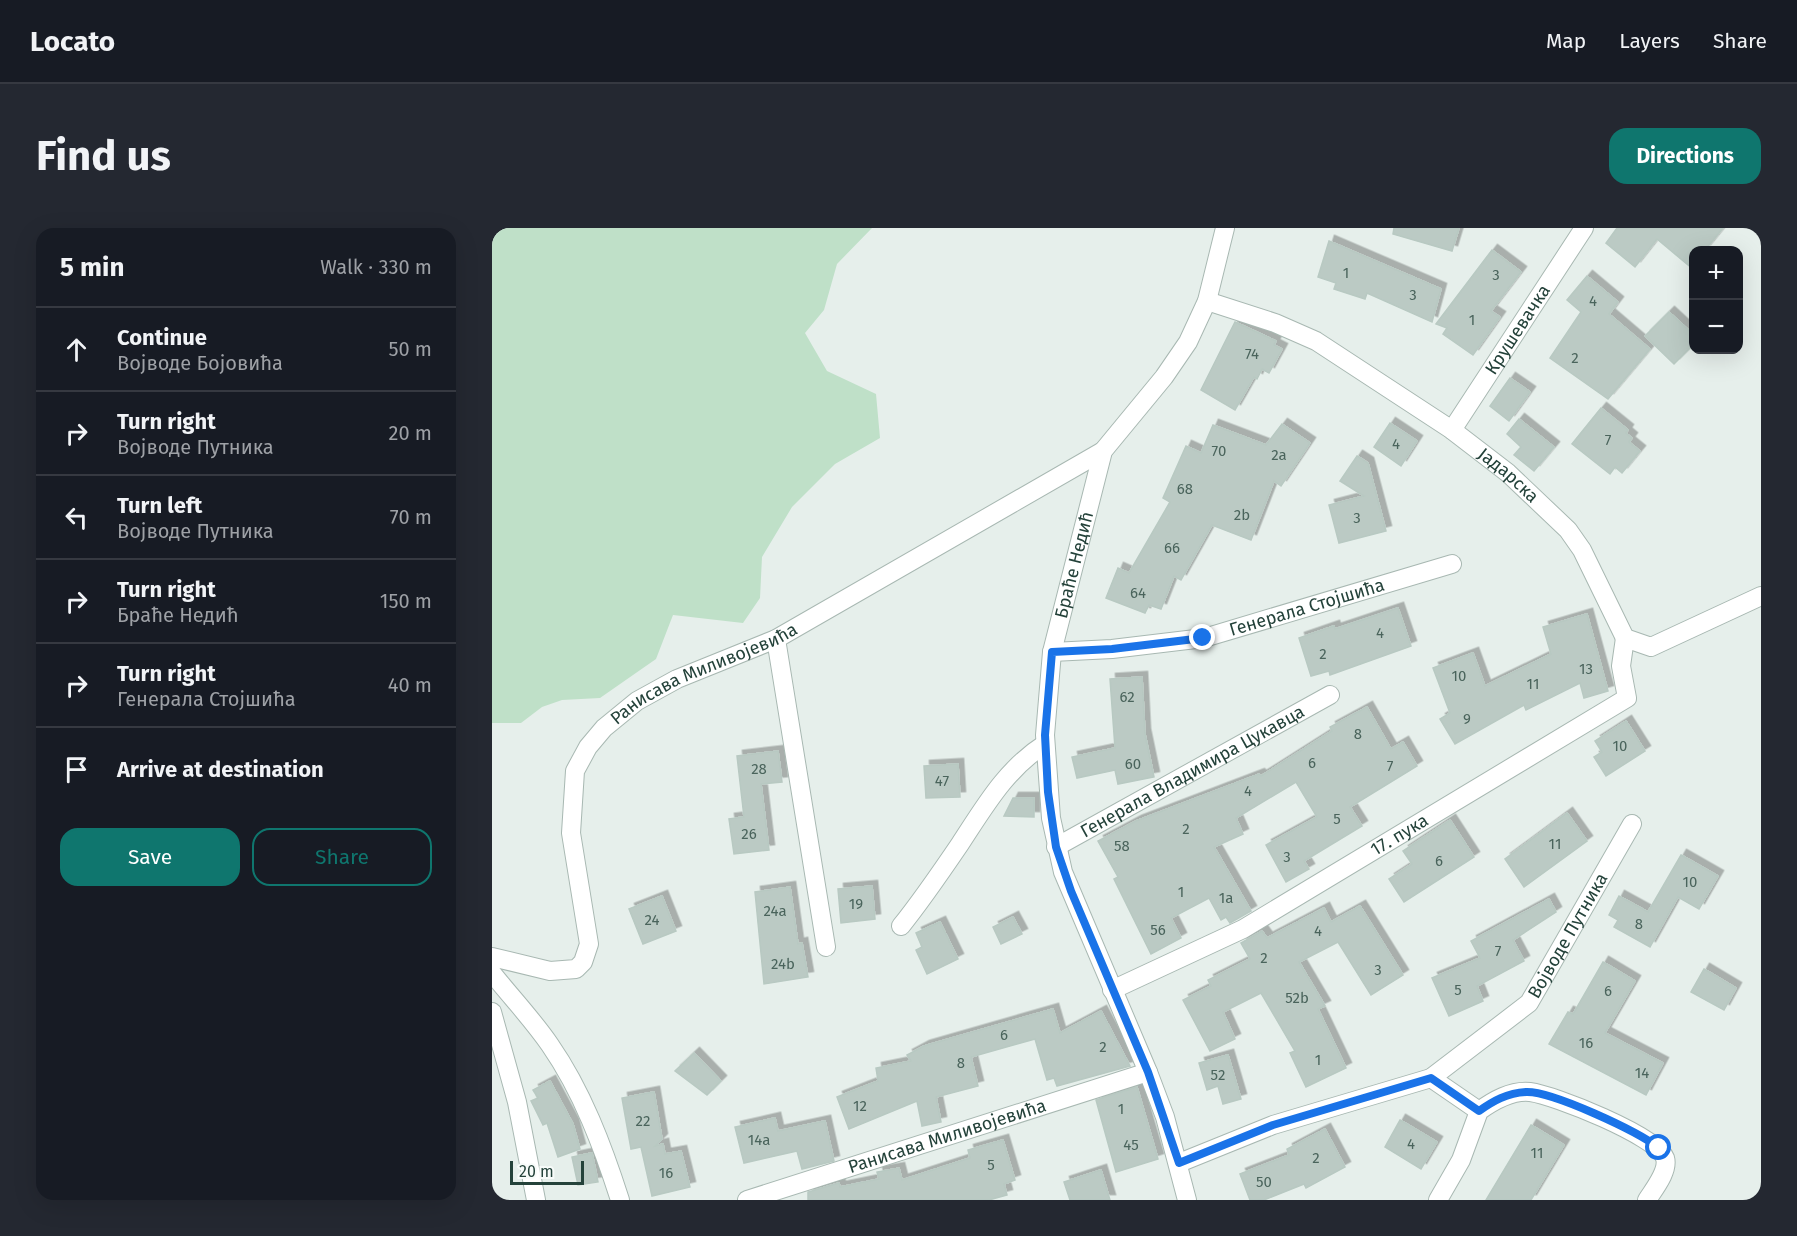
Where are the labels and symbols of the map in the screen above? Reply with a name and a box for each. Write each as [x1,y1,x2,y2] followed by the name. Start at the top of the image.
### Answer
[1343,264,1349,282] house number: 1
[1492,266,1500,284] house number: 3
[1480,280,1555,379] street label: Крушевачка
[1409,286,1417,304] house number: 3
[1589,292,1597,310] house number: 4
[1469,311,1475,329] house number: 1
[1245,345,1259,363] house number: 74
[1571,349,1579,367] house number: 2
[1605,431,1612,449] house number: 7
[1392,435,1400,453] house number: 4
[1212,442,1226,460] house number: 70
[1474,443,1543,507] street label: Јадарска
[1271,446,1287,464] house number: 2a
[1177,480,1193,498] house number: 68
[1234,506,1250,524] house number: 2b
[1050,509,1098,621] street label: Браће Недић
[1353,509,1361,527] house number: 3
[1164,539,1180,557] house number: 66
[1227,574,1387,641] street label: Генерала Стојшића
[1130,584,1146,602] house number: 64
[606,618,801,729] street label: Ранисава Миливојевића
[1189,624,1215,650] route end
[1376,624,1384,642] house number: 4
[1319,645,1327,663] house number: 2
[1579,660,1593,678] house number: 13
[1452,667,1466,685] house number: 10
[1527,675,1539,693] house number: 11
[1119,688,1135,706] house number: 62
[1076,700,1308,842] street label: Генерала Владимира Цукавца
[1463,710,1471,728] house number: 9
[1354,725,1362,743] house number: 8
[1613,737,1627,755] house number: 10
[1308,754,1316,772] house number: 6
[1125,755,1141,773] house number: 60
[1387,757,1394,775] house number: 7
[751,760,767,778] house number: 28
[935,772,949,790] house number: 47
[1244,782,1252,800] house number: 4
[1367,809,1432,861] street label: 17. пука
[1333,810,1341,828] house number: 5
[1182,820,1190,838] house number: 2
[741,825,757,843] house number: 26
[1549,835,1561,853] house number: 11
[1114,837,1130,855] house number: 58
[1283,848,1291,866] house number: 3
[1435,852,1443,870] house number: 6
[1523,869,1612,1002] street label: Војводе Путника
[1683,873,1697,891] house number: 10
[1178,883,1184,901] house number: 1
[1219,889,1233,907] house number: 1a
[849,895,863,913] house number: 19
[763,902,787,920] house number: 24a
[644,911,660,929] house number: 24
[1635,915,1643,933] house number: 8
[1150,921,1166,939] house number: 56
[1314,922,1322,940] house number: 4
[1495,942,1502,960] house number: 7
[1260,949,1268,967] house number: 2
[771,955,795,973] house number: 24b
[1374,961,1382,979] house number: 3
[1454,981,1462,999] house number: 5
[1604,982,1612,1000] house number: 6
[1285,989,1309,1007] house number: 52b
[1000,1026,1008,1044] house number: 6
[1579,1034,1593,1052] house number: 16
[1099,1038,1107,1056] house number: 2
[1315,1051,1321,1069] house number: 1
[957,1054,965,1072] house number: 8
[1635,1064,1649,1082] house number: 14
[1211,1066,1225,1084] house number: 52
[845,1094,1049,1178] street label: Ранисава Миливојевића
[853,1097,867,1115] house number: 12
[1118,1100,1124,1118] house number: 1
[636,1112,650,1130] house number: 22
[748,1131,770,1149] house number: 14a
[1645,1134,1671,1160] route start
[1407,1135,1415,1153] house number: 4
[1123,1136,1139,1154] house number: 45
[1531,1144,1543,1162] house number: 11
[1312,1149,1320,1167] house number: 2
[987,1156,995,1174] house number: 5
[510,1158,584,1186] scale bar
[659,1164,673,1182] house number: 16
[1256,1173,1272,1191] house number: 50

